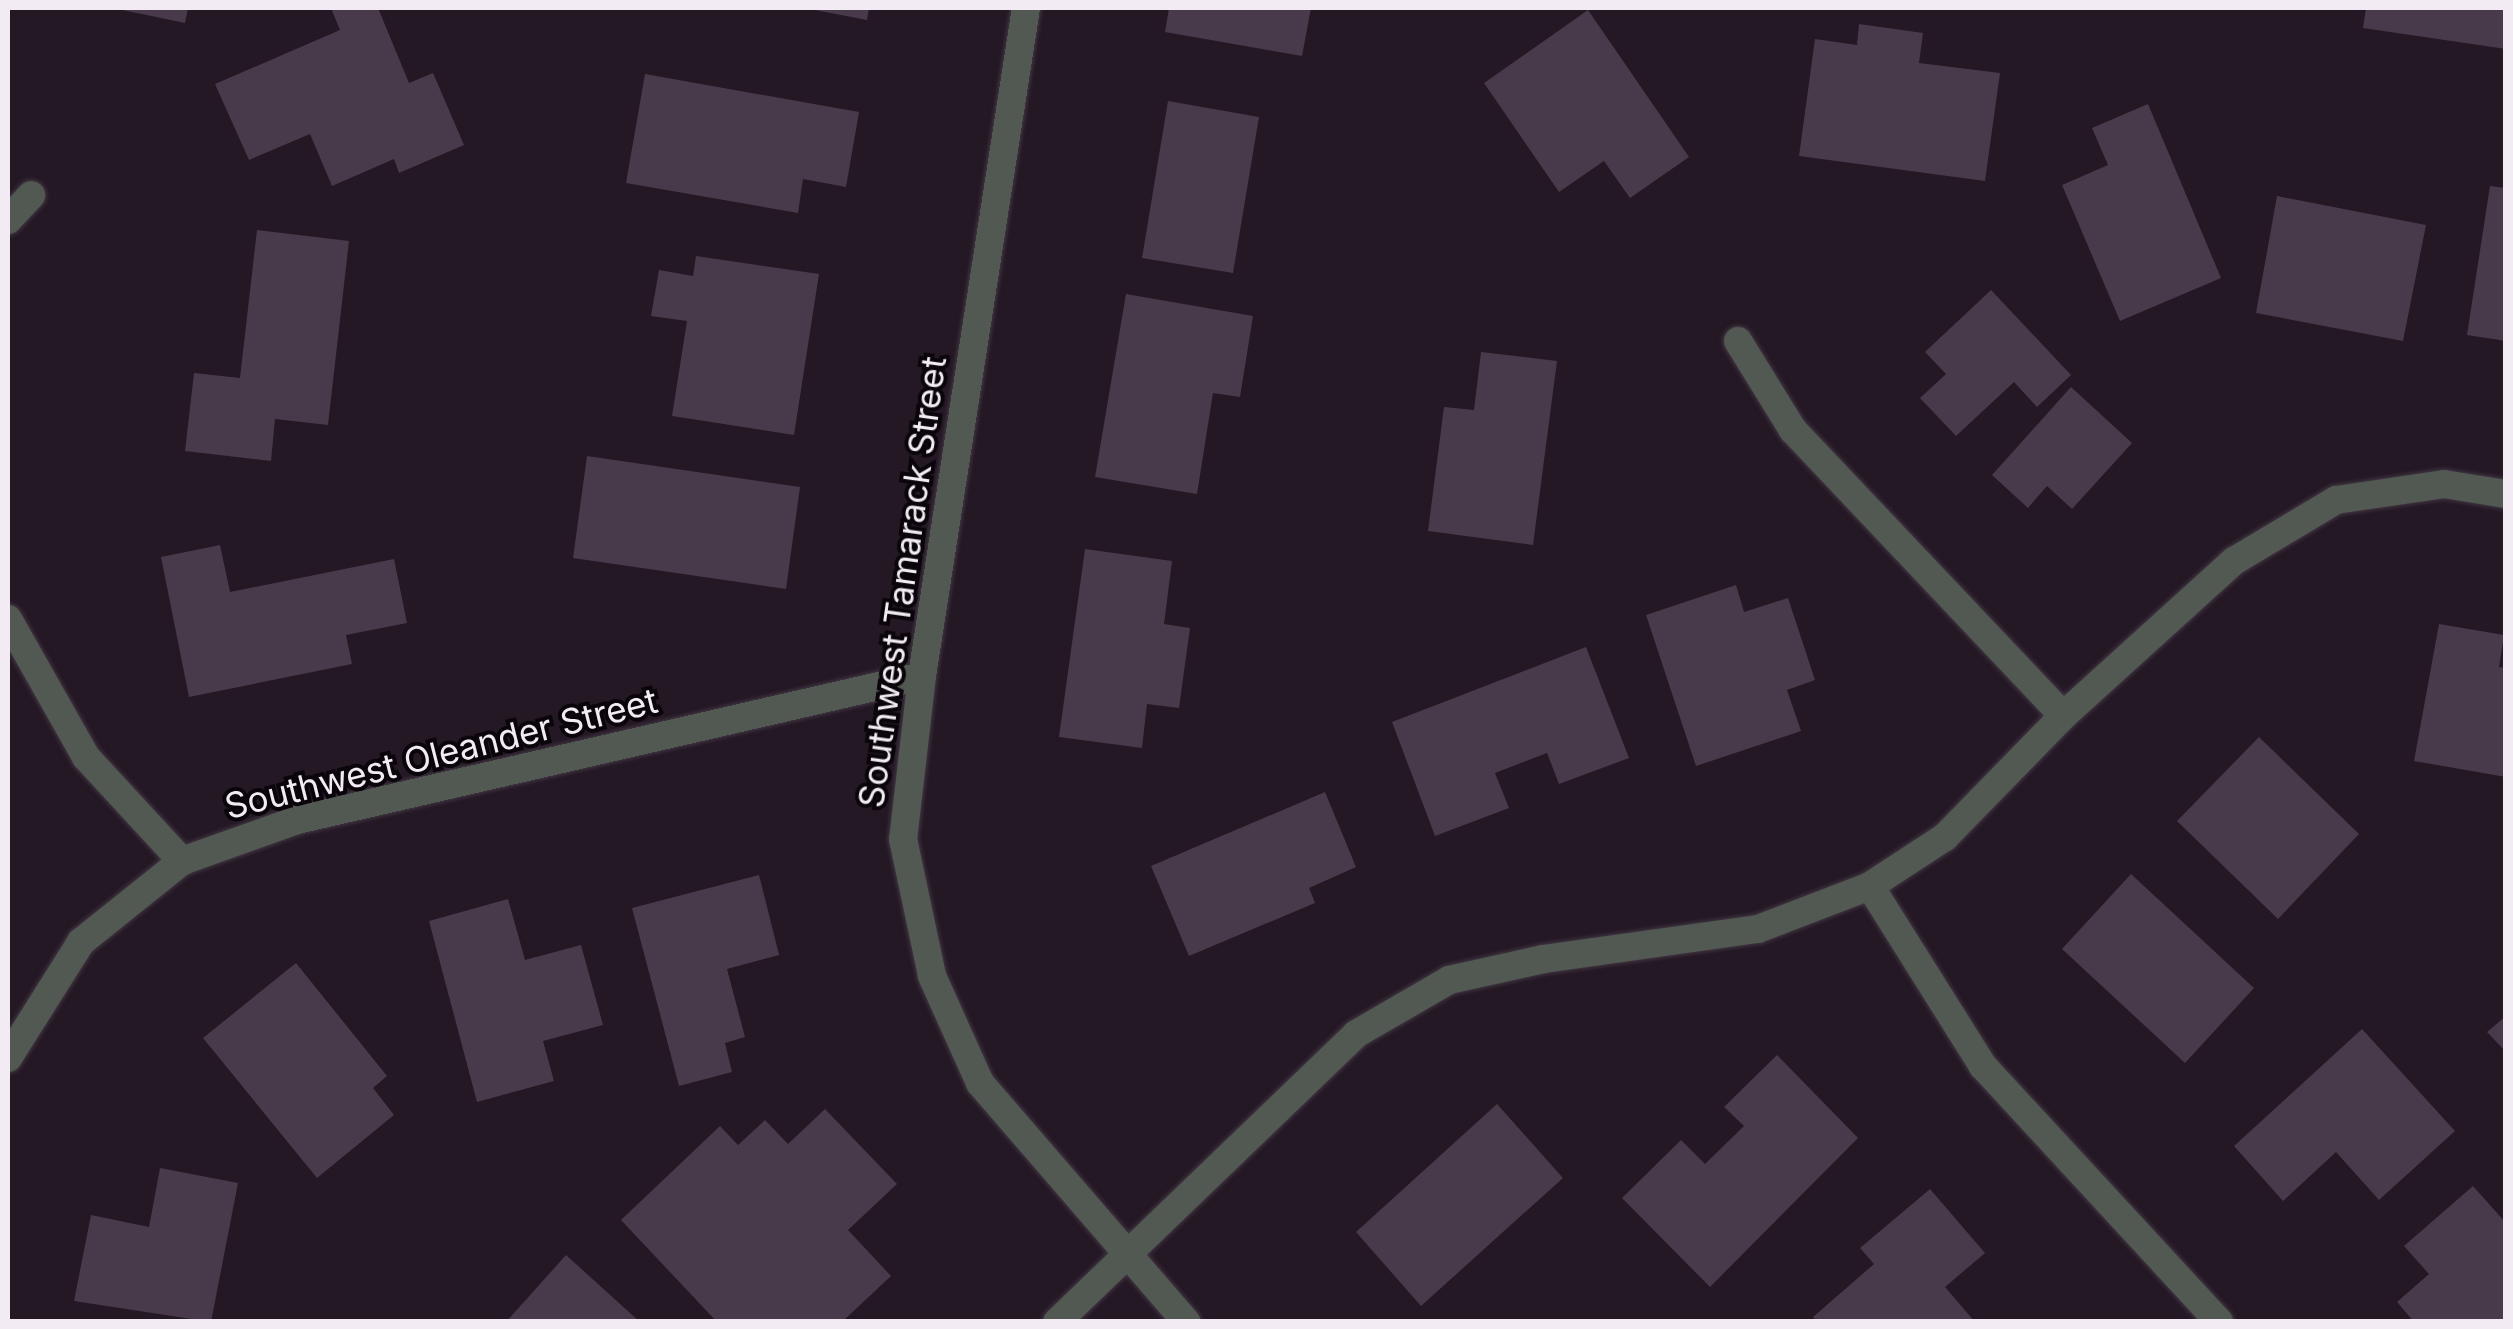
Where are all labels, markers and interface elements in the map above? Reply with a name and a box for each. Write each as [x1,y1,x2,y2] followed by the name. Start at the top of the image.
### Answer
[850,354,954,810] street label: Southwest Tamarack Street
[220,679,662,827] street label: Southwest Oleander Street

